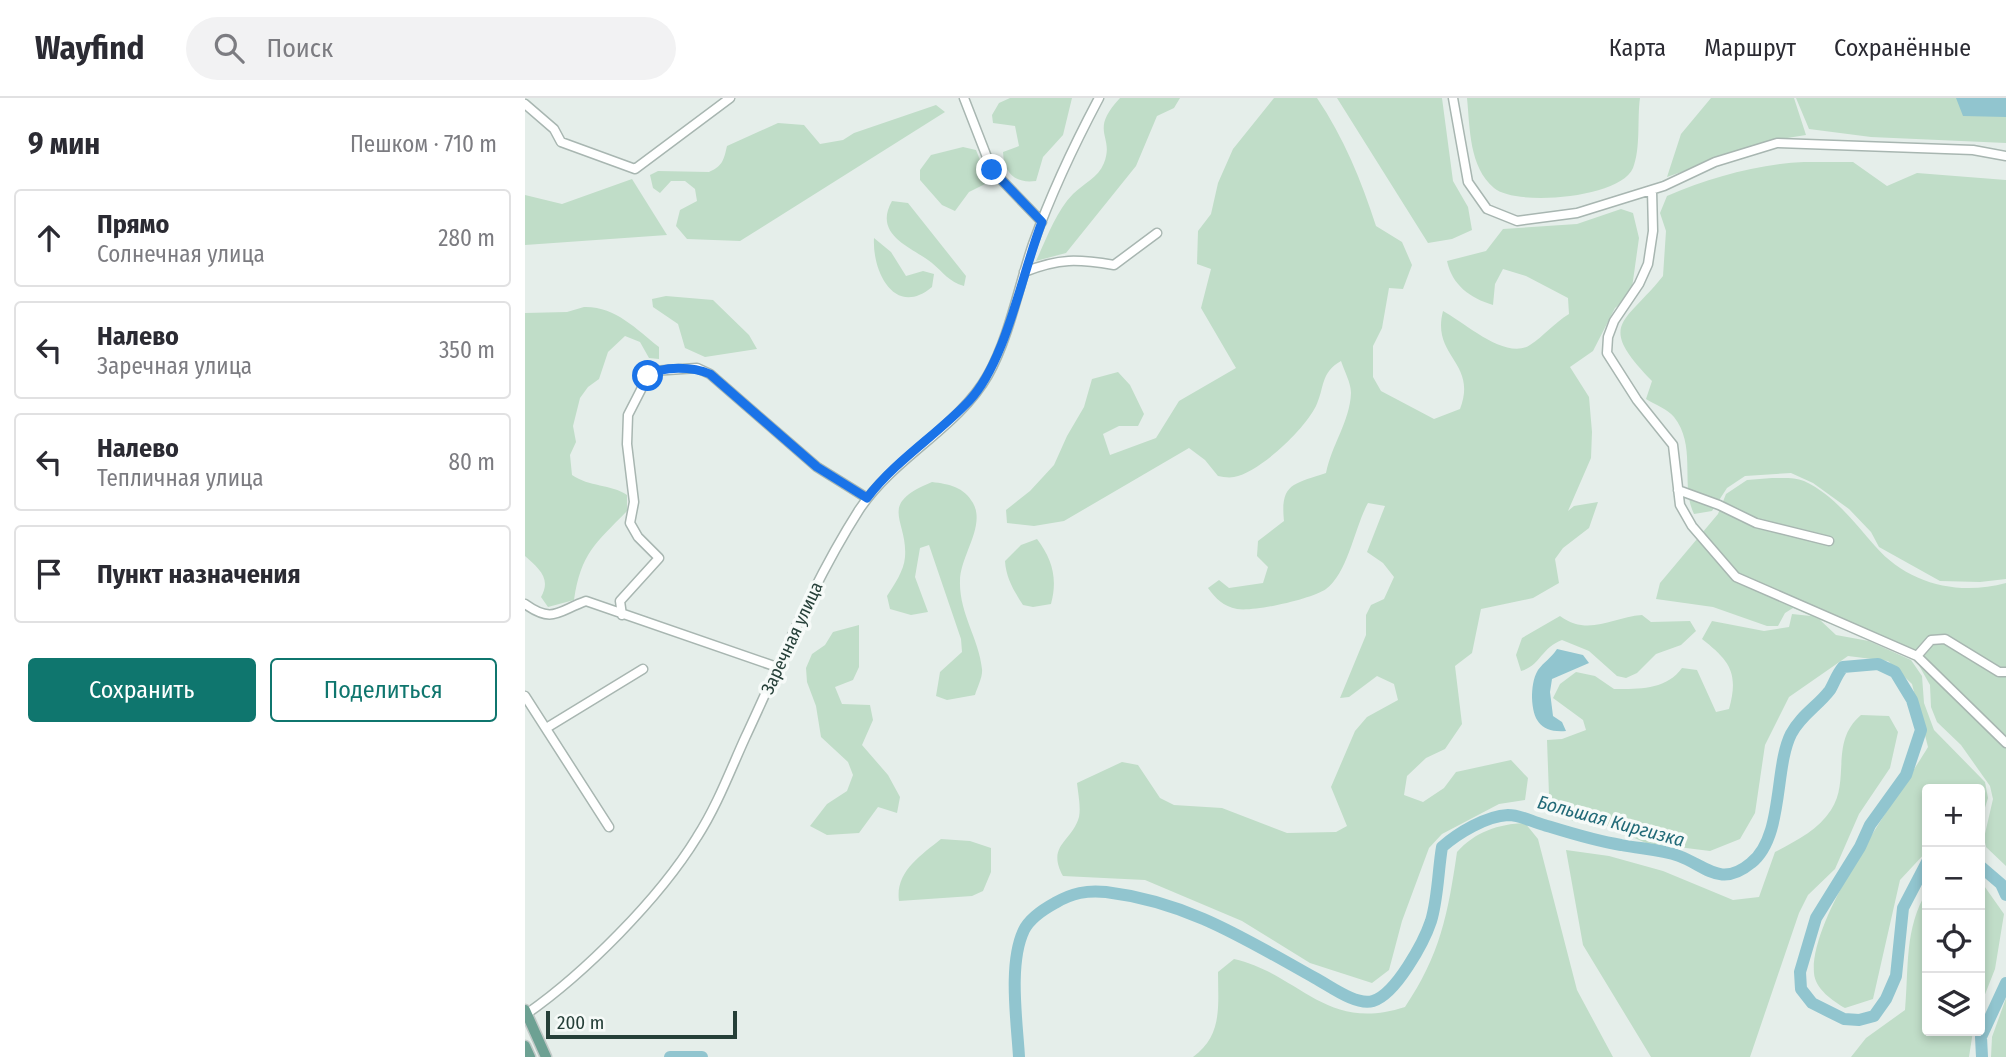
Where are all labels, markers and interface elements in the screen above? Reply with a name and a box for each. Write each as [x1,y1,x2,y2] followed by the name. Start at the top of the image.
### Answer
[186,17,676,80] search box
[35,28,144,68] text: Wayfind
[210,29,248,67] icon: search
[266,33,333,64] text: Поиск
[1609,34,1666,62] text: Карта
[1704,34,1796,62] text: Маршрут
[1834,34,1971,62] text: Сохранённые
[28,126,100,162] text: 9 мин
[350,130,497,158] text: Пешком · 710 m
[976,154,1007,185] route end
[97,209,169,240] text: Прямо
[30,219,68,257] icon: ahead
[438,224,495,252] text: 280 m
[97,240,265,268] text: Солнечная улица
[97,321,179,352] text: Налево
[30,331,68,369] icon: left
[439,336,495,364] text: 350 m
[97,352,252,380] text: Заречная улица
[632,360,663,391] route start
[97,433,179,464] text: Налево
[30,443,68,481] icon: left
[448,448,495,476] text: 80 m
[97,464,263,492] text: Тепличная улица
[30,555,68,593] icon: arrive
[97,559,301,590] text: Пункт назначения
[756,578,828,698] street label: Заречная улица
[28,658,256,722] button: Сохранить
[270,658,497,722] button: Поделиться
[1922,784,1985,1036] map controls
[1922,784,1985,847] button: +
[1535,790,1687,852] water label: Большая Киргизка
[1922,847,1985,910] button: −
[1922,910,1985,973] button: locate
[1922,973,1985,1036] button: layers
[546,1008,737,1040] scale bar
[557,1011,604,1034] text: 200 m

